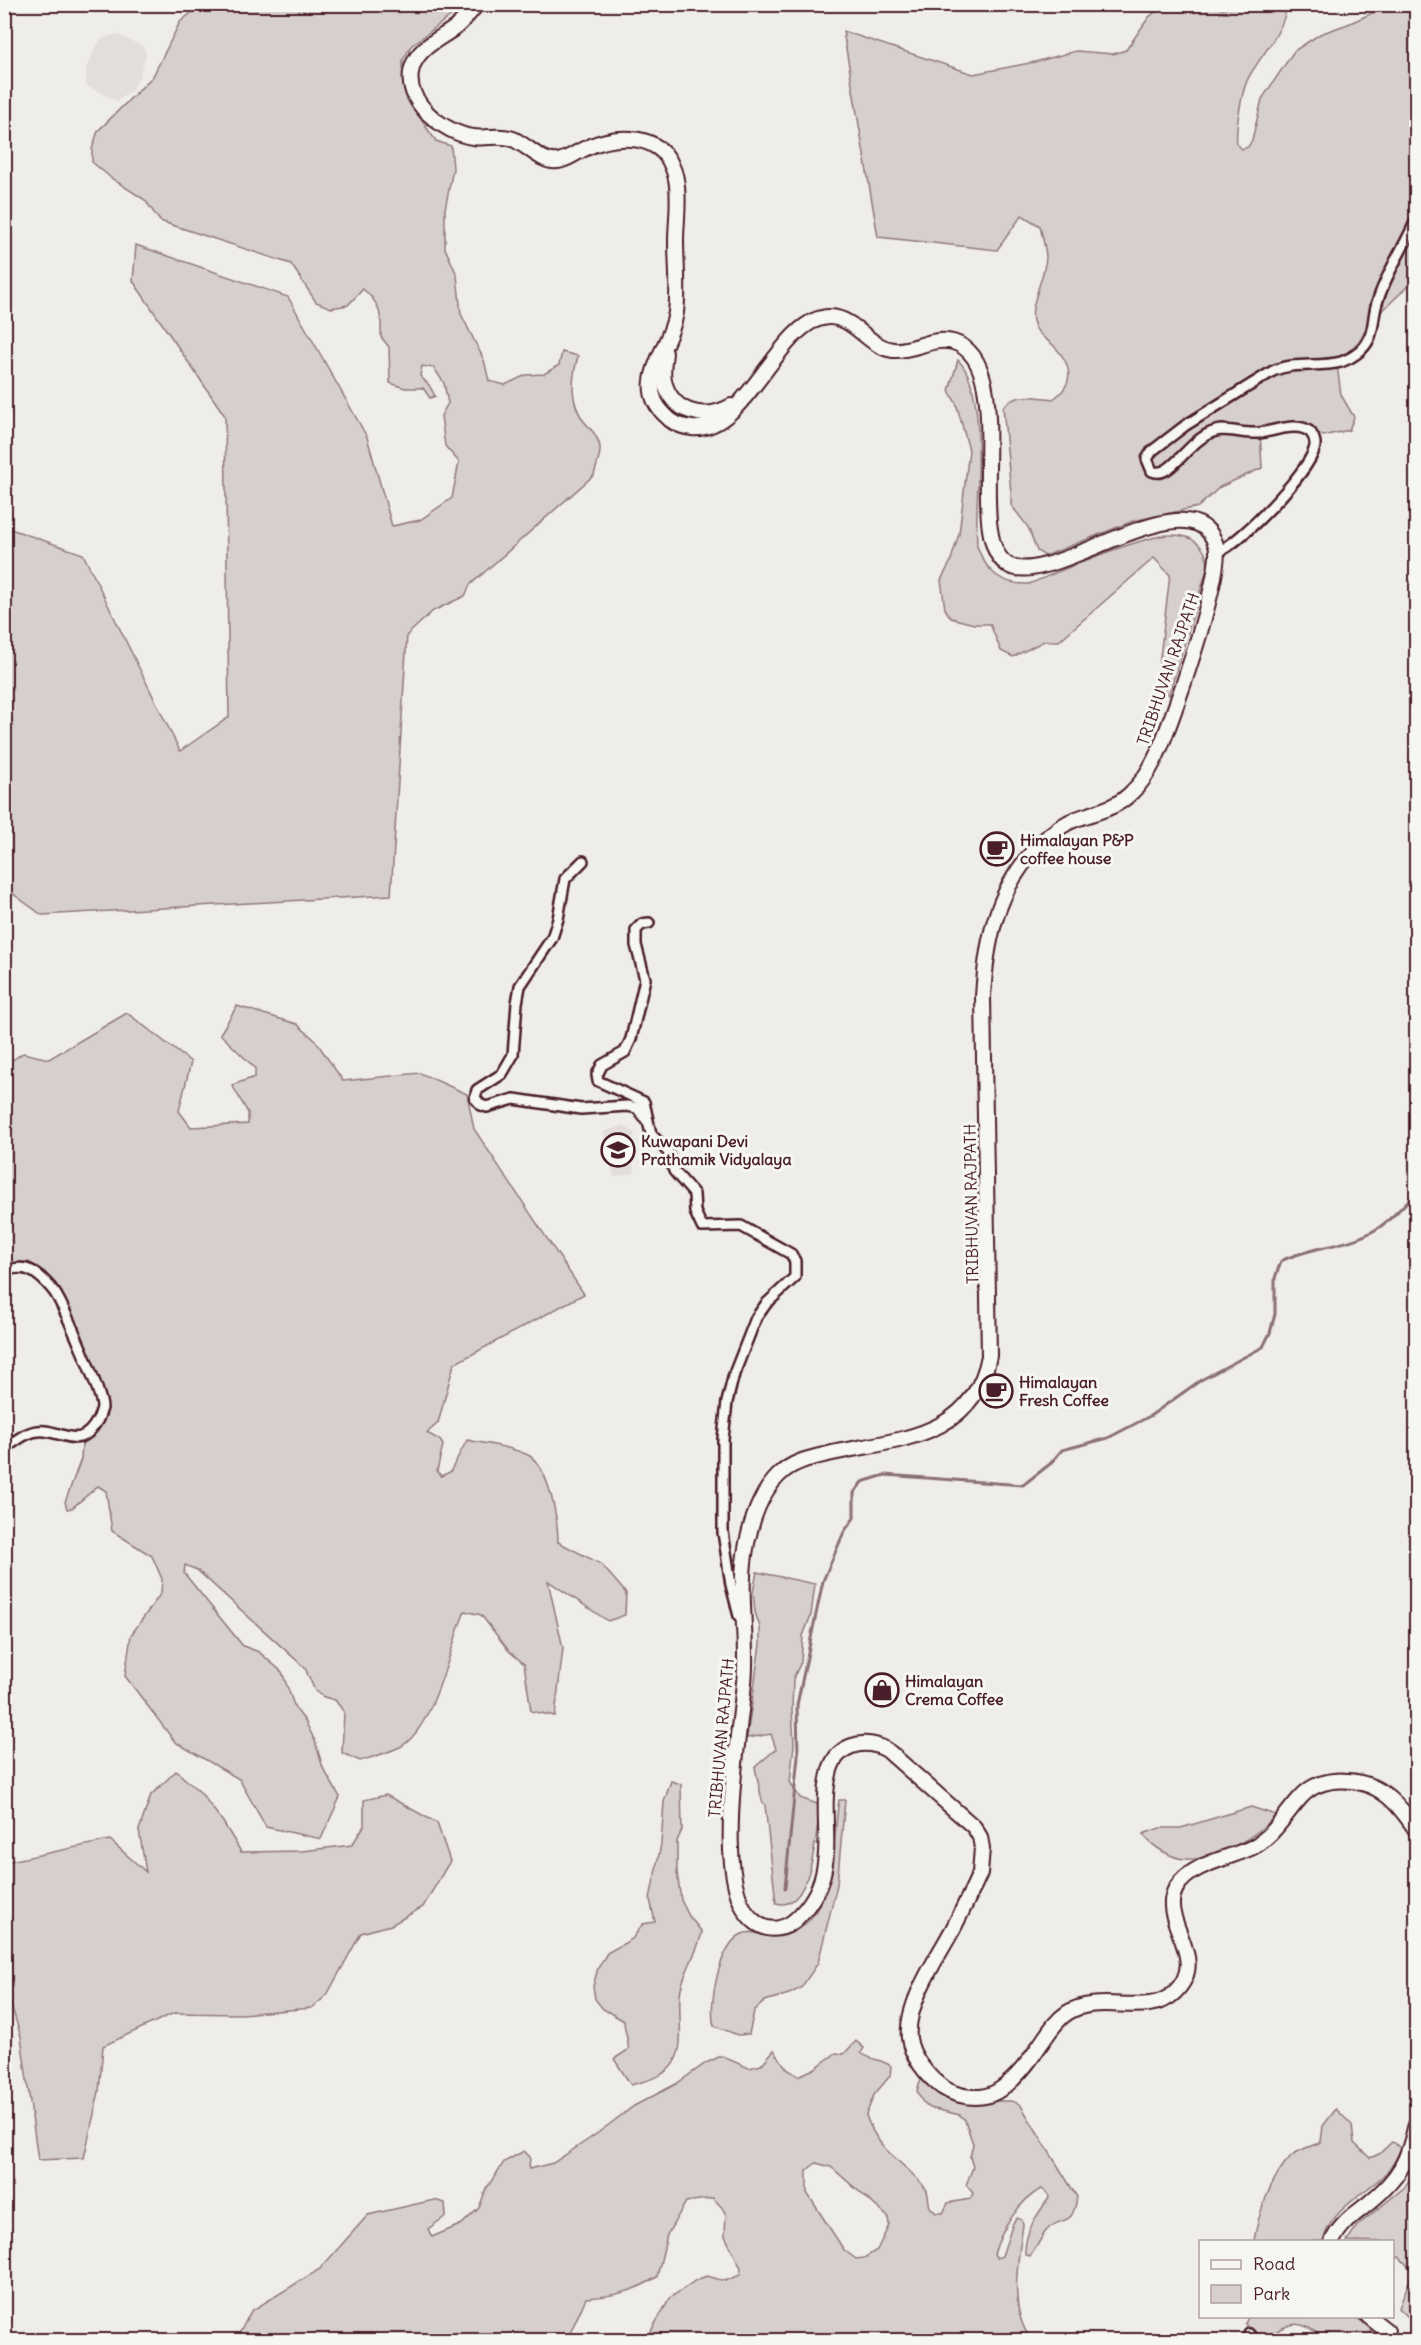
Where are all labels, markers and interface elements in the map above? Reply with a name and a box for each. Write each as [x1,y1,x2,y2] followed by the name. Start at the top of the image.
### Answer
[1132,590,1204,748] street label: TRIBHUVAN RAJPATH
[1020,830,1134,868] place label: Himalayan P&P coffee house
[979,831,1015,867] cafe icon: Himalayan P&P coffee house
[960,1124,982,1284] street label: TRIBHUVAN RAJPATH
[641,1131,792,1170] place label: Kuwapani Devi Prathamik Vidyalaya
[600,1132,636,1168] school or university icon: Kuwapani Devi Prathamik Vidyalaya
[1019,1372,1109,1410] place label: Himalayan Fresh Coffee
[978,1373,1014,1409] cafe icon: Himalayan Fresh Coffee
[704,1657,738,1819] street label: TRIBHUVAN RAJPATH
[905,1671,1004,1709] place label: Himalayan Crema Coffee
[864,1672,900,1708] shop icon: Himalayan Crema Coffee
[1199,2240,1394,2318] legend
[1253,2252,1296,2275] text: Road
[1253,2282,1290,2305] text: Park

